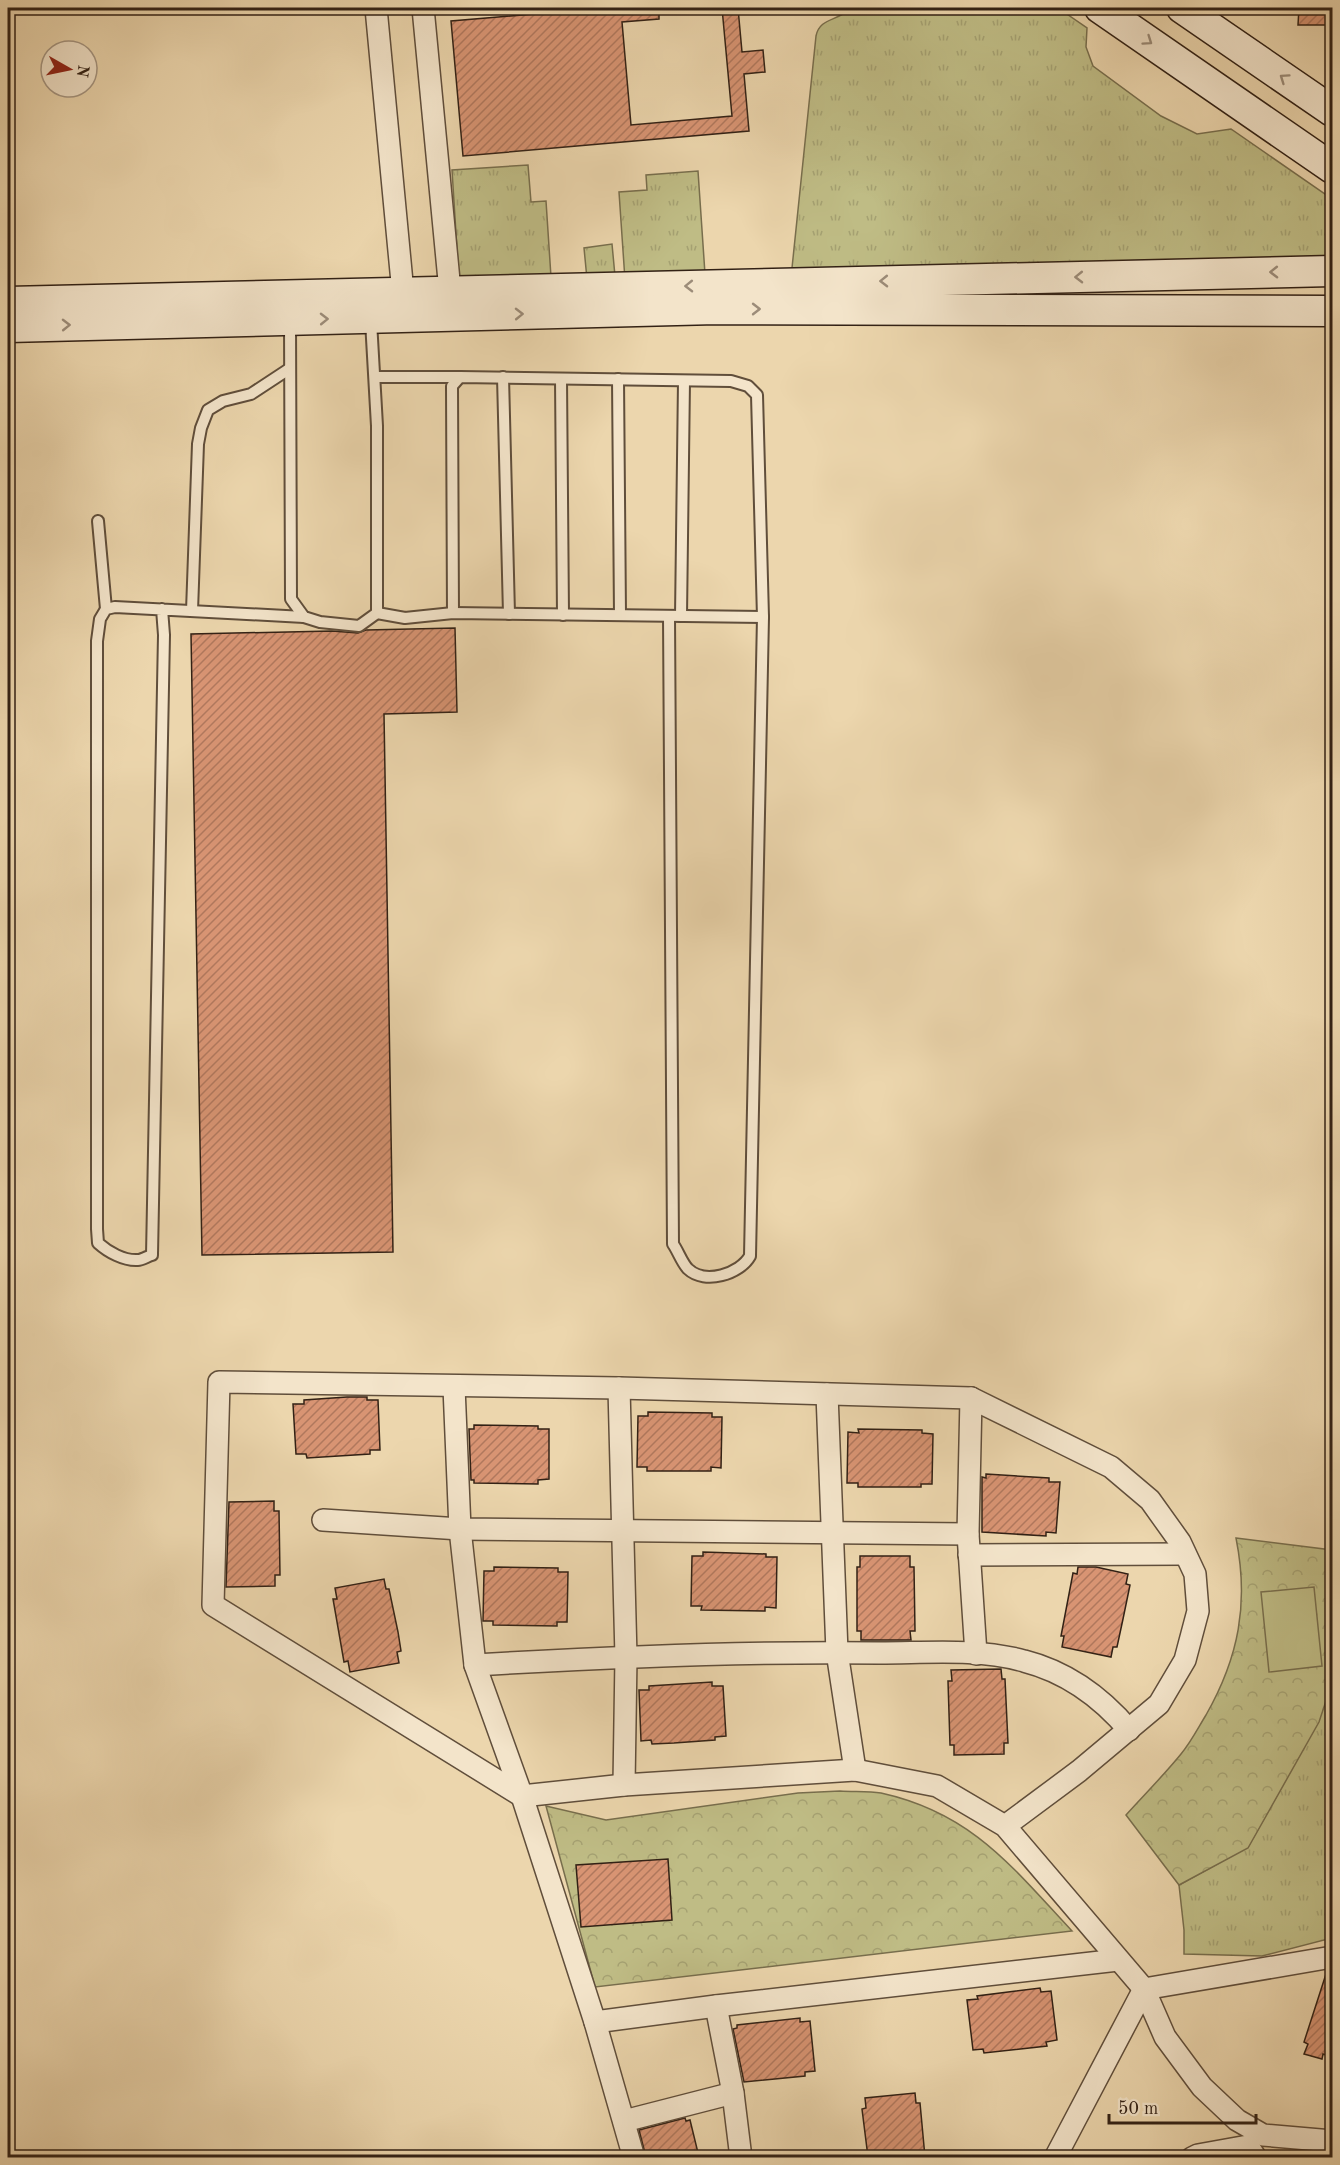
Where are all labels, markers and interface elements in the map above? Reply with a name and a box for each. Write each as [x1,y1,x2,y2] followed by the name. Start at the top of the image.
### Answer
[1142,34,1153,45] one-way arrow
[39,39,99,99] north arrow
[73,64,91,79] text: N
[1280,74,1291,85] one-way arrow
[1270,266,1279,279] one-way arrow
[1075,271,1084,283] one-way arrow
[880,275,889,287] one-way arrow
[685,279,694,292] one-way arrow
[751,303,760,315] one-way arrow
[514,308,523,320] one-way arrow
[319,313,328,325] one-way arrow
[61,319,70,332] one-way arrow
[1109,2087,1256,2125] scale bar
[1118,2100,1158,2118] text: 50 m

